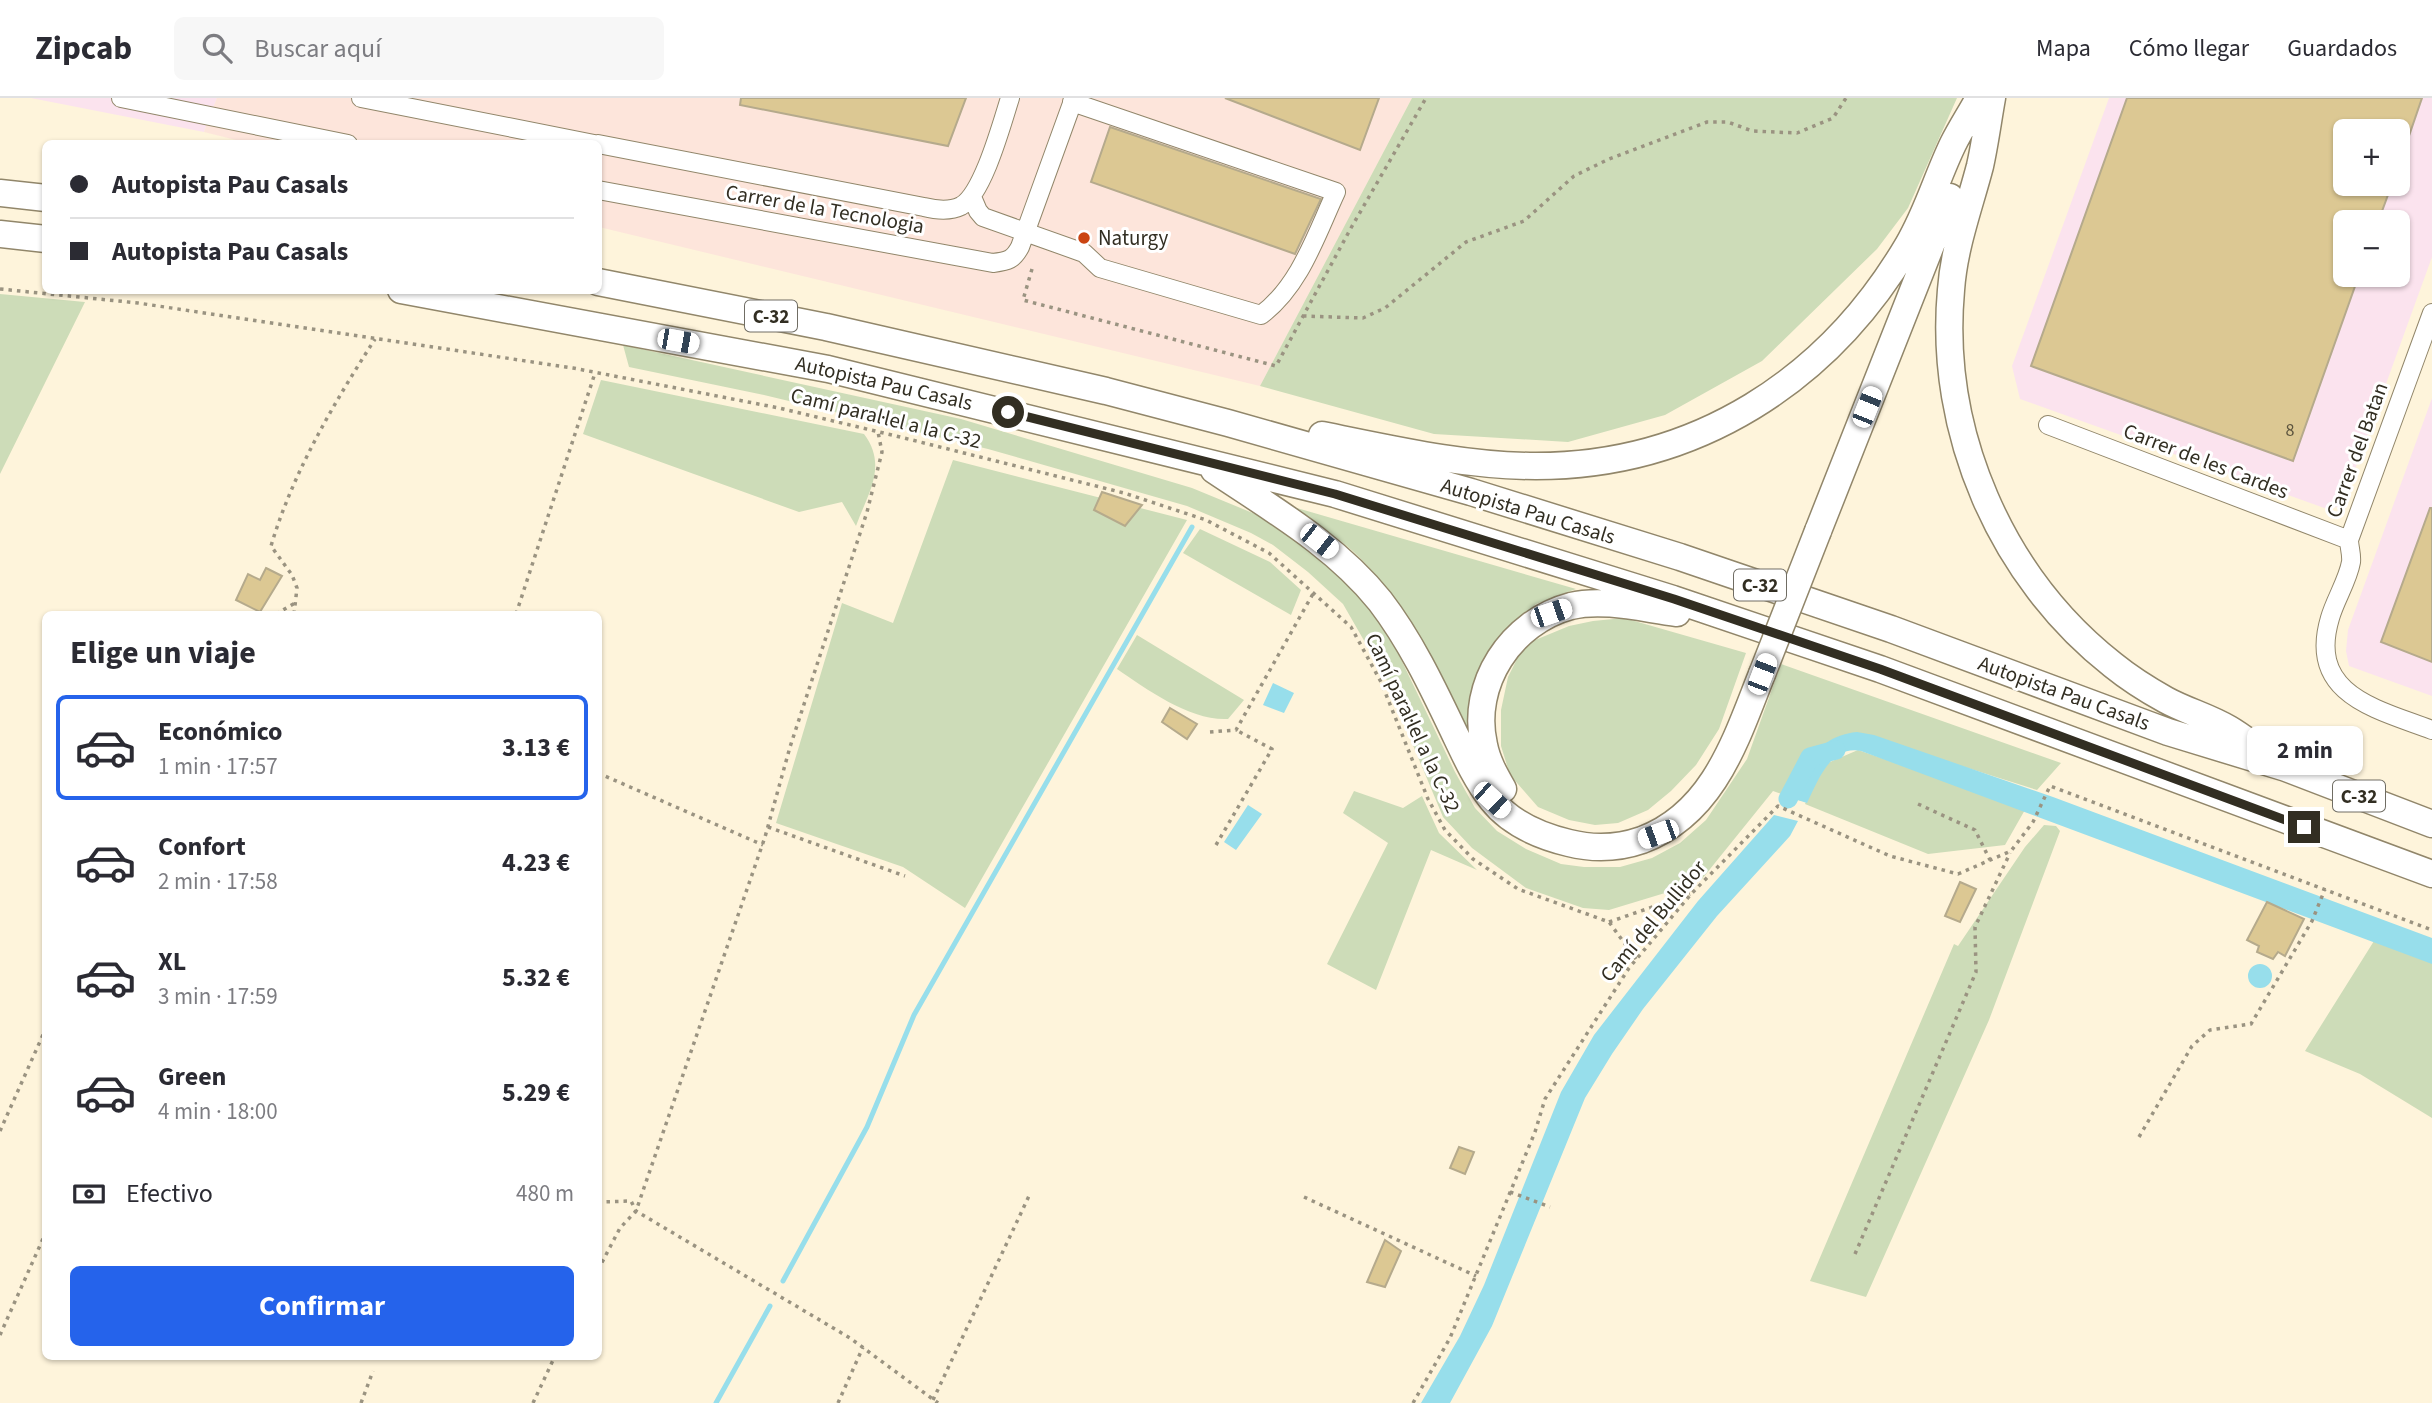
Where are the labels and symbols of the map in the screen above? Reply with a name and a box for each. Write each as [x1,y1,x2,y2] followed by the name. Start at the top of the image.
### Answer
[723,177,927,241] street label: Carrer de la Tecnologia
[1098,223,1168,253] place label: Naturgy
[1076,230,1092,246] marker: Naturgy
[745,300,797,331] road number: C-32
[656,327,701,355] car
[793,348,976,418] street label: Autopista Pau Casals
[2319,378,2395,522] street label: Carrer del Batan
[788,380,984,456] street label: Camí paral·lel a la C-32
[1850,384,1885,430] car
[992,396,1024,428] route start
[2119,416,2293,506] street label: Carrer de les Cardes
[2286,418,2295,443] house number: 8
[1437,470,1619,552] street label: Autopista Pau Casals
[1296,520,1343,562] car
[1734,570,1786,600] road number: C-32
[1528,596,1575,630] car
[1358,628,1468,818] street label: Camí paral·lel a la C-32
[1974,648,2154,738] street label: Autopista Pau Casals
[1745,651,1780,697] car
[2246,726,2362,774] callout: 2 min
[1470,778,1515,822] car
[2333,780,2385,811] road number: C-32
[2288,811,2320,843] route end
[1635,817,1682,851] car
[1593,853,1713,988] street label: Camí del Bullidor

